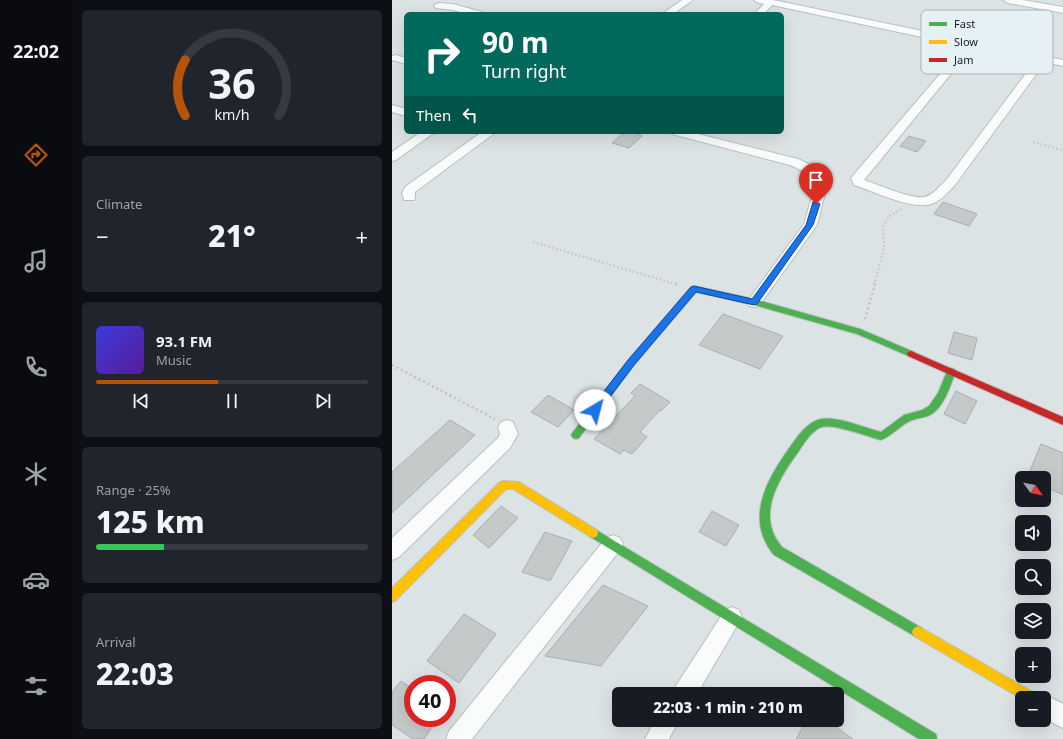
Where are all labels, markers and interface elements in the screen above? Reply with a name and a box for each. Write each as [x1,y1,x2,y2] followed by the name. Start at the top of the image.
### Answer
[921,10,1053,74] legend
[954,16,975,31] text: Fast
[482,23,549,61] text: 90 m
[416,28,468,80] icon: right
[954,34,978,49] text: Slow
[13,39,59,63] text: 22:02
[953,52,973,67] text: Jam
[208,55,256,111] text: 36
[482,59,566,83] text: Turn right
[214,104,250,123] text: km/h
[459,104,481,126] icon: left
[416,105,451,125] text: Then
[22,141,50,169] icon: directions
[799,163,833,204] pin
[805,169,827,191] icon: arrive
[96,195,142,213] text: Climate
[208,215,256,256] text: 21°
[96,221,109,251] text: −
[355,221,368,251] text: +
[22,247,50,275] icon: music
[156,331,212,351] text: 93.1 FM
[156,351,192,369] text: Music
[22,353,50,381] icon: phone
[574,389,616,431] position arrow
[130,390,152,412] icon: previous
[221,390,243,412] icon: pause
[312,390,334,412] icon: next
[22,460,50,488] icon: climate
[1015,471,1051,507] north arrow
[1015,471,1051,727] map controls
[96,481,171,499] text: Range · 25%
[96,501,205,542] text: 125 km
[1015,515,1051,551] button: sound
[1015,559,1051,595] button: search
[22,566,50,594] icon: car
[1015,603,1051,639] button: layers
[96,633,136,651] text: Arrival
[1015,647,1051,683] button: +
[96,653,174,694] text: 22:03
[22,672,50,700] icon: filters
[404,675,456,727] speed limit sign: 40
[1015,691,1051,727] button: −
[653,697,803,717] text: 22:03 · 1 min · 210 m

